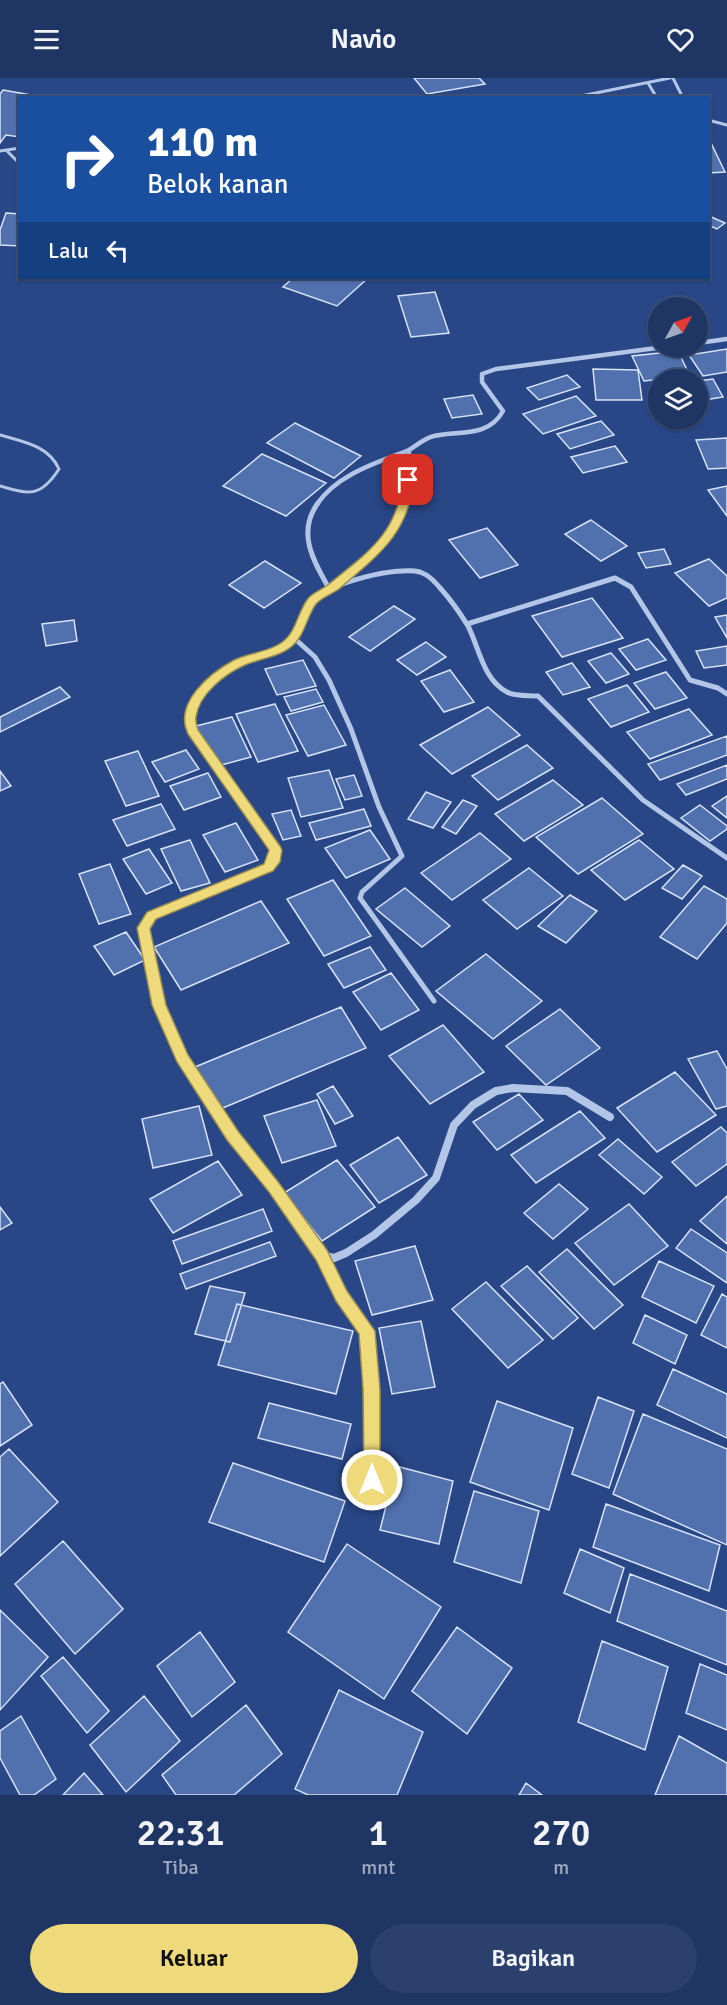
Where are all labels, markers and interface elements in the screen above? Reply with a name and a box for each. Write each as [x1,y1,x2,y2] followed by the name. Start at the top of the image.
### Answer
[30,23,63,56] icon: menu
[331,23,396,56] text: Navio
[664,23,697,56] icon: heart
[147,117,258,168] text: 110 m
[48,120,126,198] icon: right
[147,168,288,201] text: Belok kanan
[101,234,134,267] icon: left
[48,237,89,264] text: Lalu
[648,297,708,357] north arrow
[648,297,708,429] map controls
[648,369,708,429] button: layers
[382,454,433,505] pin
[391,463,424,496] icon: arrive
[340,1448,404,1512] position arrow
[137,1811,225,1856] text: 22:31
[369,1811,388,1856] text: 1
[532,1811,590,1856] text: 270
[163,1855,199,1880] text: Tiba
[361,1855,395,1880] text: mnt
[553,1855,569,1880] text: m
[30,1924,358,1993] button: Keluar
[370,1924,697,1993] button: Bagikan

